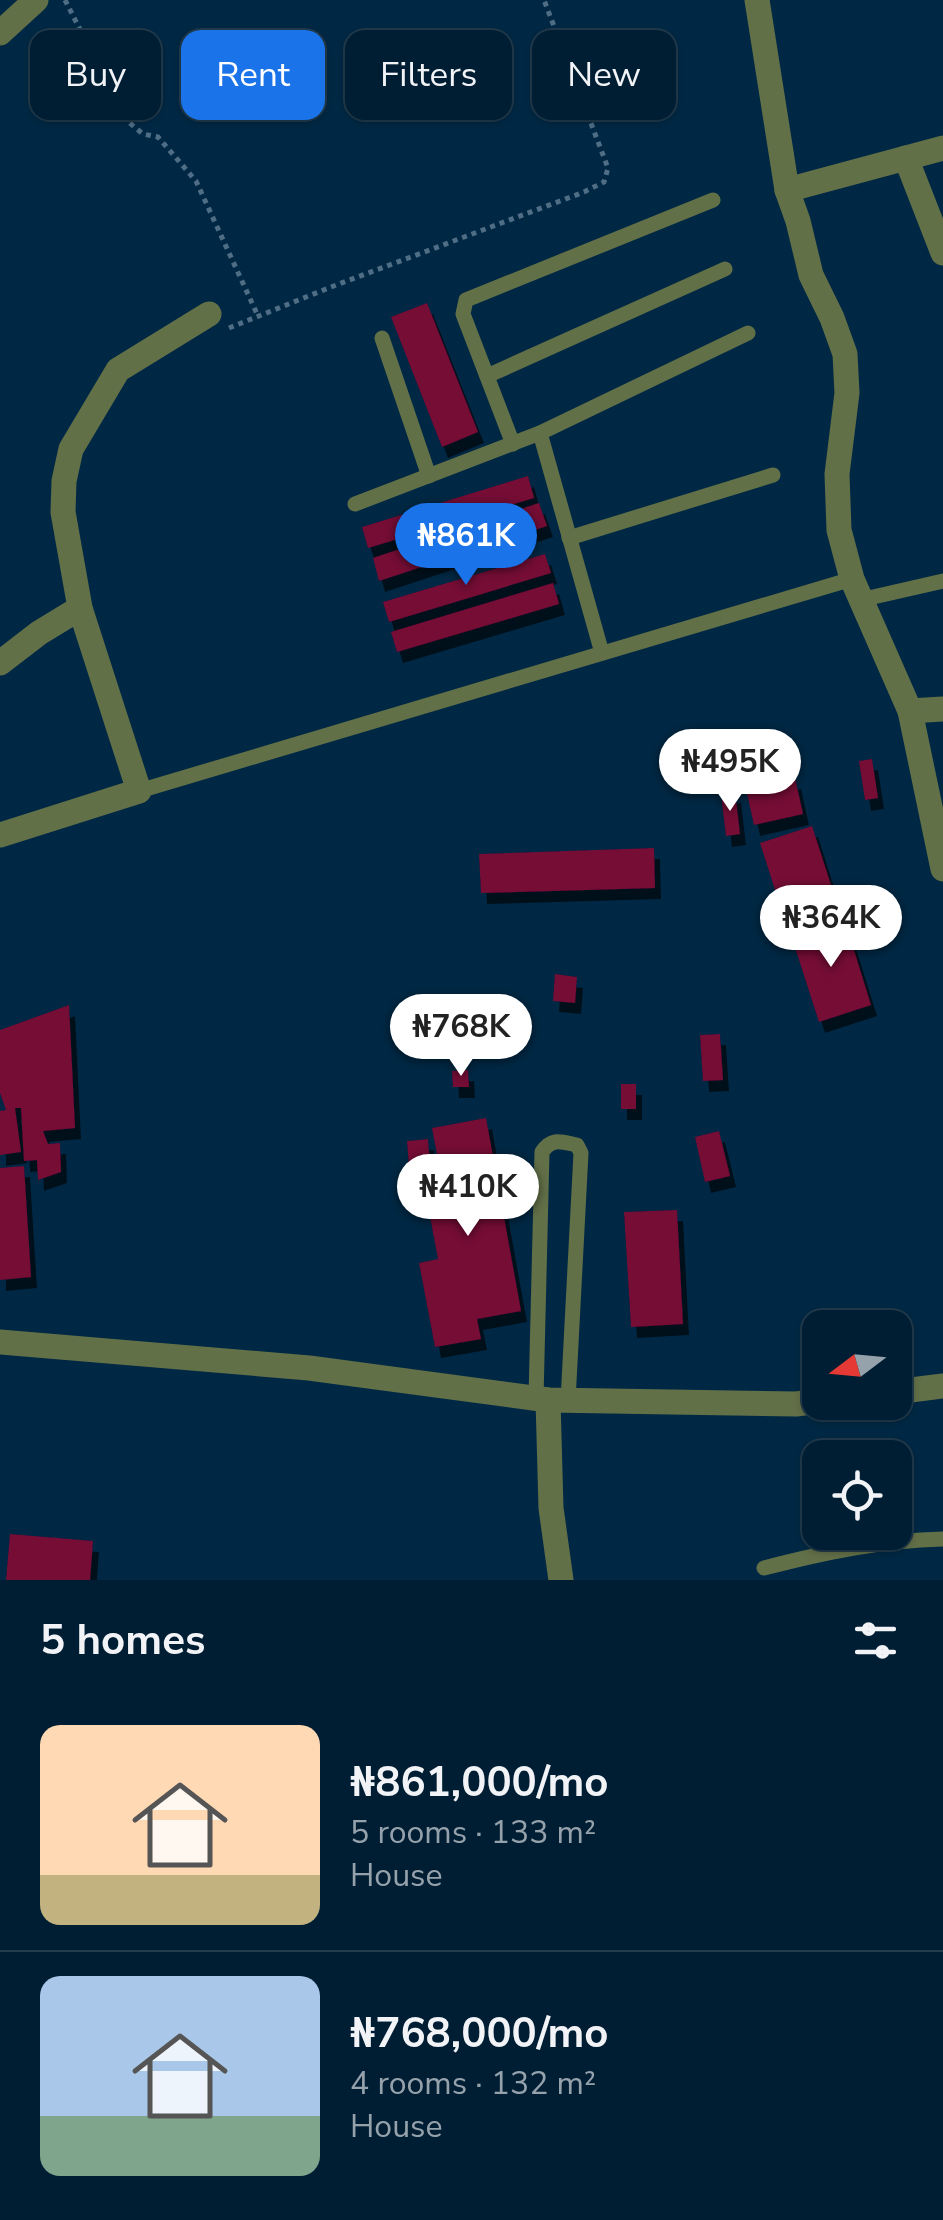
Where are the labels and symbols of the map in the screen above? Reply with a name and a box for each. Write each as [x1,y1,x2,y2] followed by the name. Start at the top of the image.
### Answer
[396,503,536,588] pin: ₦861K
[660,729,800,814] pin: ₦495K
[761,885,901,970] pin: ₦364K
[391,994,531,1079] pin: ₦768K
[398,1154,538,1239] pin: ₦410K
[802,1310,912,1420] north arrow

